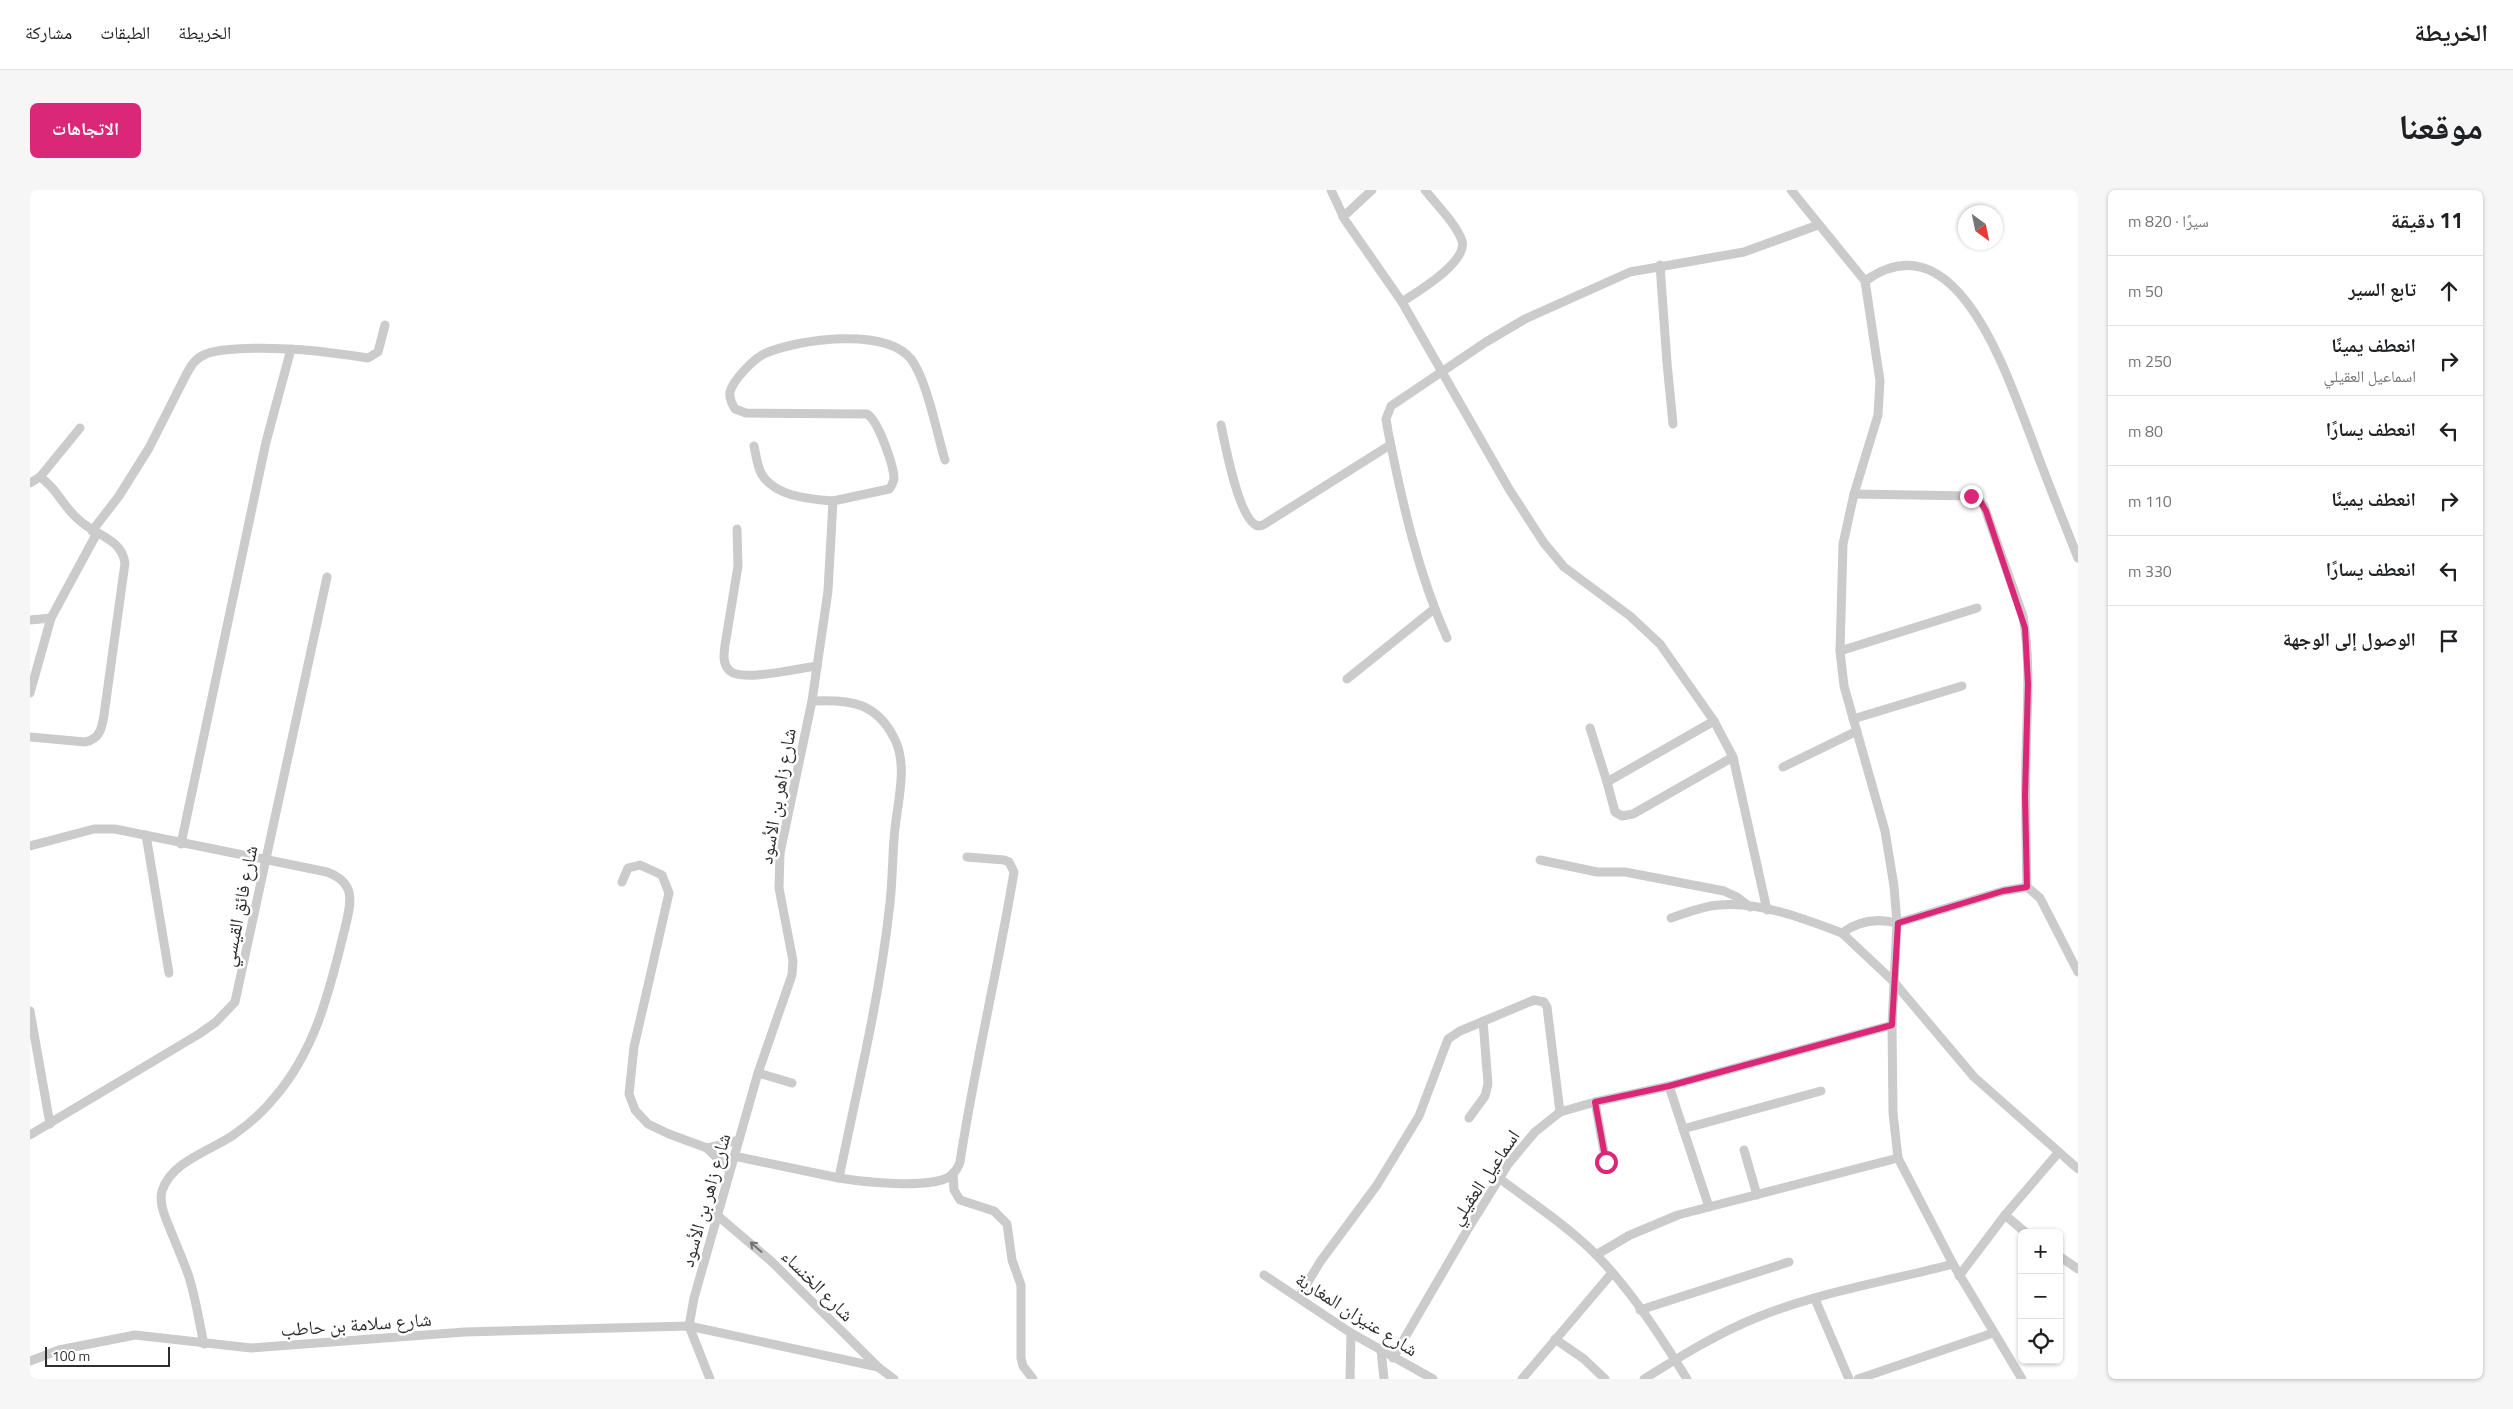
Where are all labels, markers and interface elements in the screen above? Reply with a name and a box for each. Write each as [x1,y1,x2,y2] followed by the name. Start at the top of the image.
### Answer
[2414,14,2488,50] text: الخريطة
[25,19,72,46] text: مشاركة
[100,19,150,46] text: الطبقات
[178,19,231,46] text: الخريطة
[2398,99,2483,153] text: موقعنا
[30,103,141,158] button: الاتجاهات
[2391,204,2463,236] text: 11 دقيقة
[1958,205,2003,250] north arrow
[2128,209,2209,233] text: سيرًا · 820 m
[2348,274,2416,303] text: تابع السير
[2435,277,2463,305] icon: ahead
[2128,279,2163,303] text: 50 m
[2331,330,2416,359] text: انعطف يمينًا
[2435,347,2463,375] icon: right
[2128,349,2172,373] text: 250 m
[2324,364,2416,388] text: اسماعيل العقيلي
[2326,414,2416,443] text: انعطف يسارًا
[2435,417,2463,445] icon: left
[2128,419,2163,443] text: 80 m
[2331,484,2416,513] text: انعطف يمينًا
[1960,485,1983,508] route end
[2435,487,2463,515] icon: right
[2128,489,2172,513] text: 110 m
[2326,554,2416,583] text: انعطف يسارًا
[2435,557,2463,585] icon: left
[2128,559,2172,583] text: 330 m
[2283,624,2416,653] text: الوصول إلى الوجهة
[2435,627,2463,655] icon: arrive
[750,726,803,866] street label: شارع زاهر بن الأسود
[213,843,266,969] street label: شارع فائق القيسي
[1441,1123,1528,1231] street label: اسماعيل العقيلي
[672,1130,737,1270] street label: شارع زاهر بن الأسود
[1595,1151,1618,1174] route start
[2018,1229,2063,1364] map controls
[2018,1229,2063,1274] button: +
[749,1241,762,1253] one-way arrow
[775,1242,861,1328] street label: شارع الخنساء
[1290,1264,1424,1363] street label: شارع عنيزان المغاربة
[2018,1274,2063,1319] button: −
[279,1304,432,1343] street label: شارع سلامة بن حاطب
[2018,1319,2063,1364] button: locate
[45,1344,170,1367] scale bar
[52,1345,90,1366] text: 100 m

